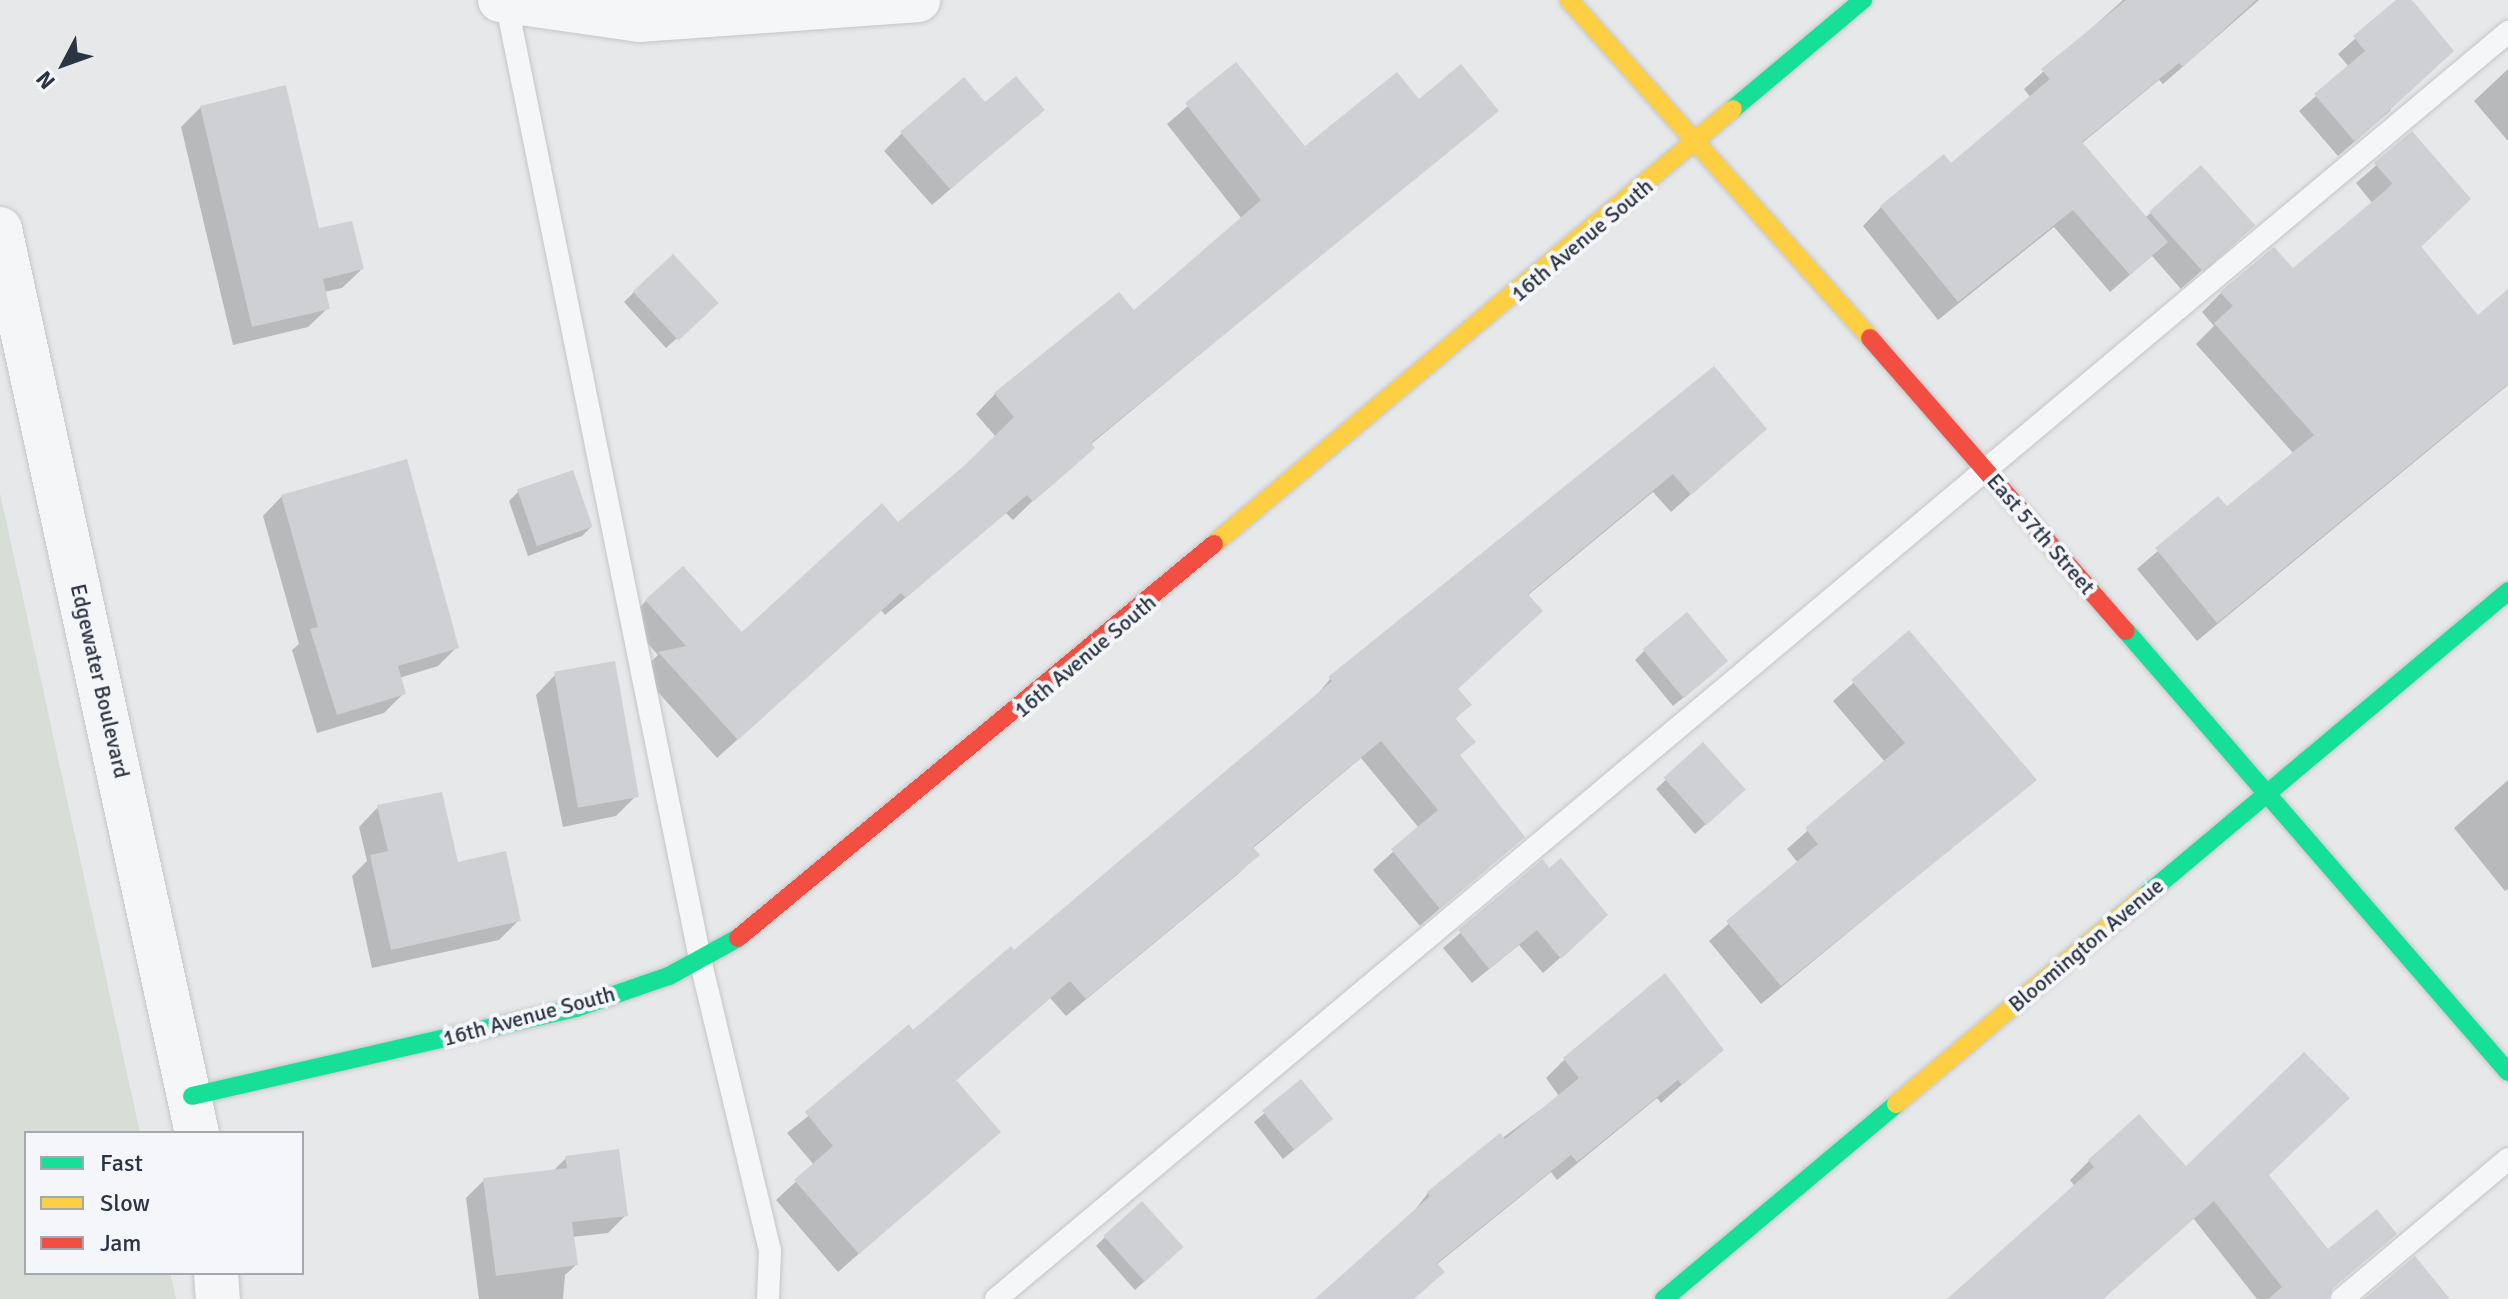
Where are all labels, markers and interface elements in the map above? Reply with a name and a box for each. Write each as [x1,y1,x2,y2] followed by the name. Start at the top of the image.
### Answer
[24,24,104,104] north arrow
[30,65,61,95] text: N
[1506,173,1658,307] street label: 16th Avenue South
[1981,468,2101,600] street label: East 57th Street
[65,581,135,781] street label: Edgewater Boulevard
[1009,589,1161,723] street label: 16th Avenue South
[2003,872,2169,1018] street label: Bloomington Avenue
[440,980,618,1052] street label: 16th Avenue South
[24,1131,304,1275] legend
[100,1148,143,1178] text: Fast
[100,1188,150,1218] text: Slow
[100,1228,141,1258] text: Jam

